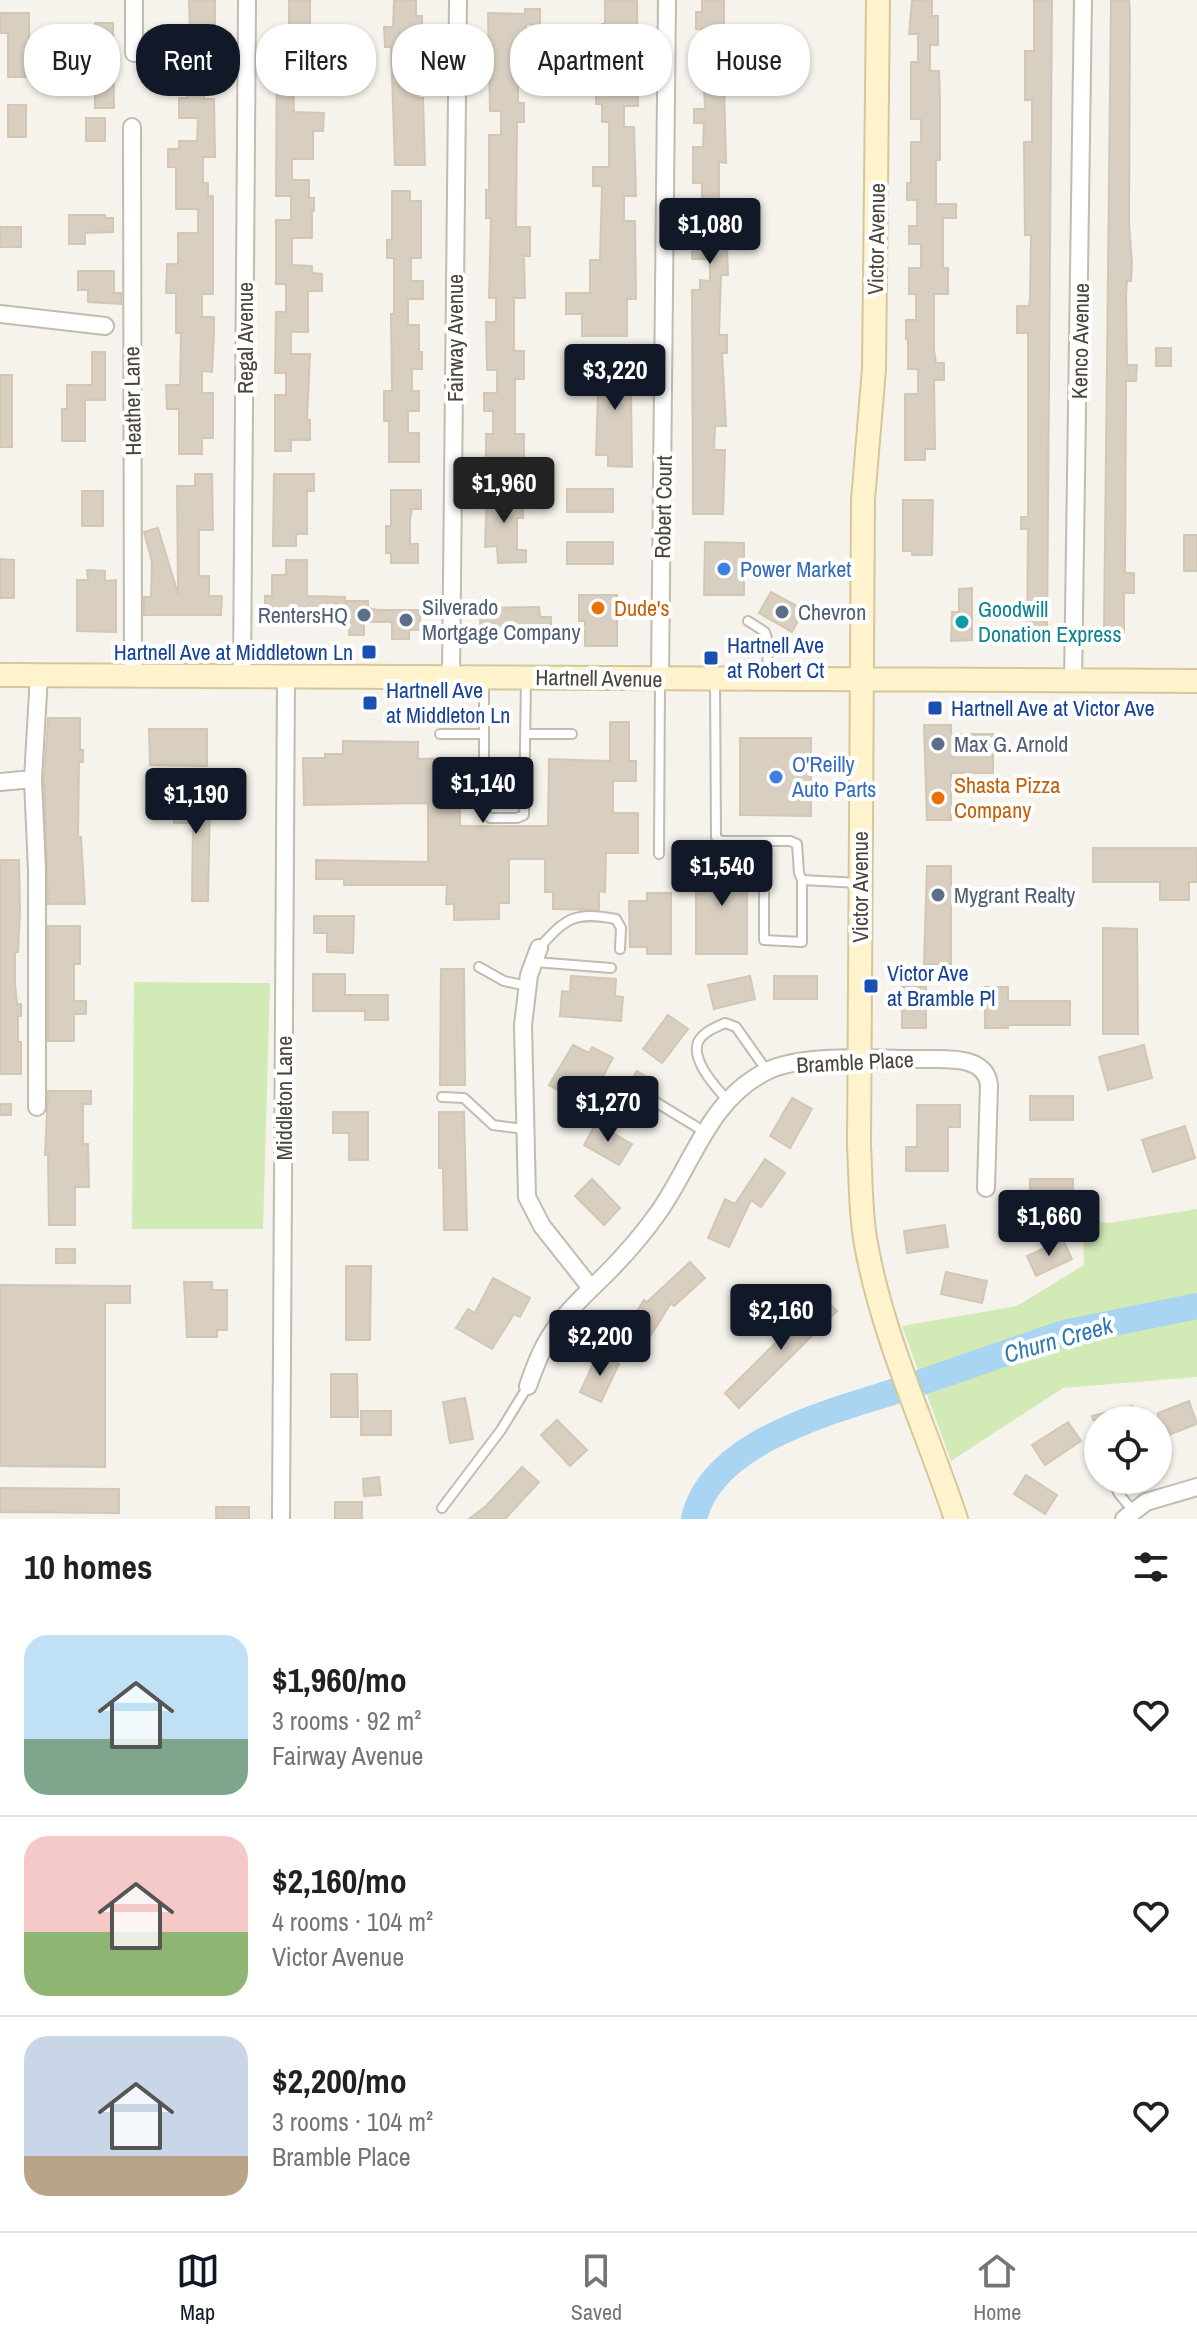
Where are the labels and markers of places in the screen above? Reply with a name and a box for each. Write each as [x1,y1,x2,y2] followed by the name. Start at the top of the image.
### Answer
[645,198,775,266] pin: $1,080
[550,344,680,412] pin: $3,220
[439,457,569,525] pin: $1,960
[740,554,851,584] place label: Power Market
[715,560,733,578] marker: Power Market
[422,592,580,647] place label: Silverado Mortgage Company
[614,593,670,623] place label: Dude's
[978,594,1121,649] place label: Goodwill Donation Express
[798,597,866,627] place label: Chevron
[589,599,607,617] marker: Dude's
[258,600,348,630] place label: RentersHQ
[773,603,791,621] marker: Chevron
[355,606,373,624] marker: RentersHQ
[397,611,415,629] marker: Silverado Mortgage Company
[953,613,971,631] marker: Goodwill Donation Express
[727,630,824,685] place label: Hartnell Ave at Robert Ct
[114,637,353,667] place label: Hartnell Ave at Middletown Ln
[360,643,378,661] marker: Hartnell Ave at Middletown Ln
[702,649,720,667] marker: Hartnell Ave at Robert Ct
[386,675,510,730] place label: Hartnell Ave at Middleton Ln
[951,693,1155,723] place label: Hartnell Ave at Victor Ave
[361,694,379,712] marker: Hartnell Ave at Middleton Ln
[926,699,944,717] marker: Hartnell Ave at Victor Ave
[954,729,1068,759] place label: Max G. Arnold
[929,735,947,753] marker: Max G. Arnold
[791,749,876,804] place label: O'Reilly Auto Parts
[418,757,548,825] pin: $1,140
[131,768,261,836] pin: $1,190
[767,768,785,786] marker: O'Reilly Auto Parts
[954,770,1060,825] place label: Shasta Pizza Company
[929,789,947,807] marker: Shasta Pizza Company
[657,840,787,908] pin: $1,540
[954,880,1075,910] place label: Mygrant Realty
[929,886,947,904] marker: Mygrant Realty
[887,958,995,1013] place label: Victor Ave at Bramble Pl
[862,977,880,995] marker: Victor Ave at Bramble Pl
[543,1076,673,1144] pin: $1,270
[984,1190,1114,1258] pin: $1,660
[716,1284,846,1352] pin: $2,160
[535,1310,665,1378] pin: $2,200

